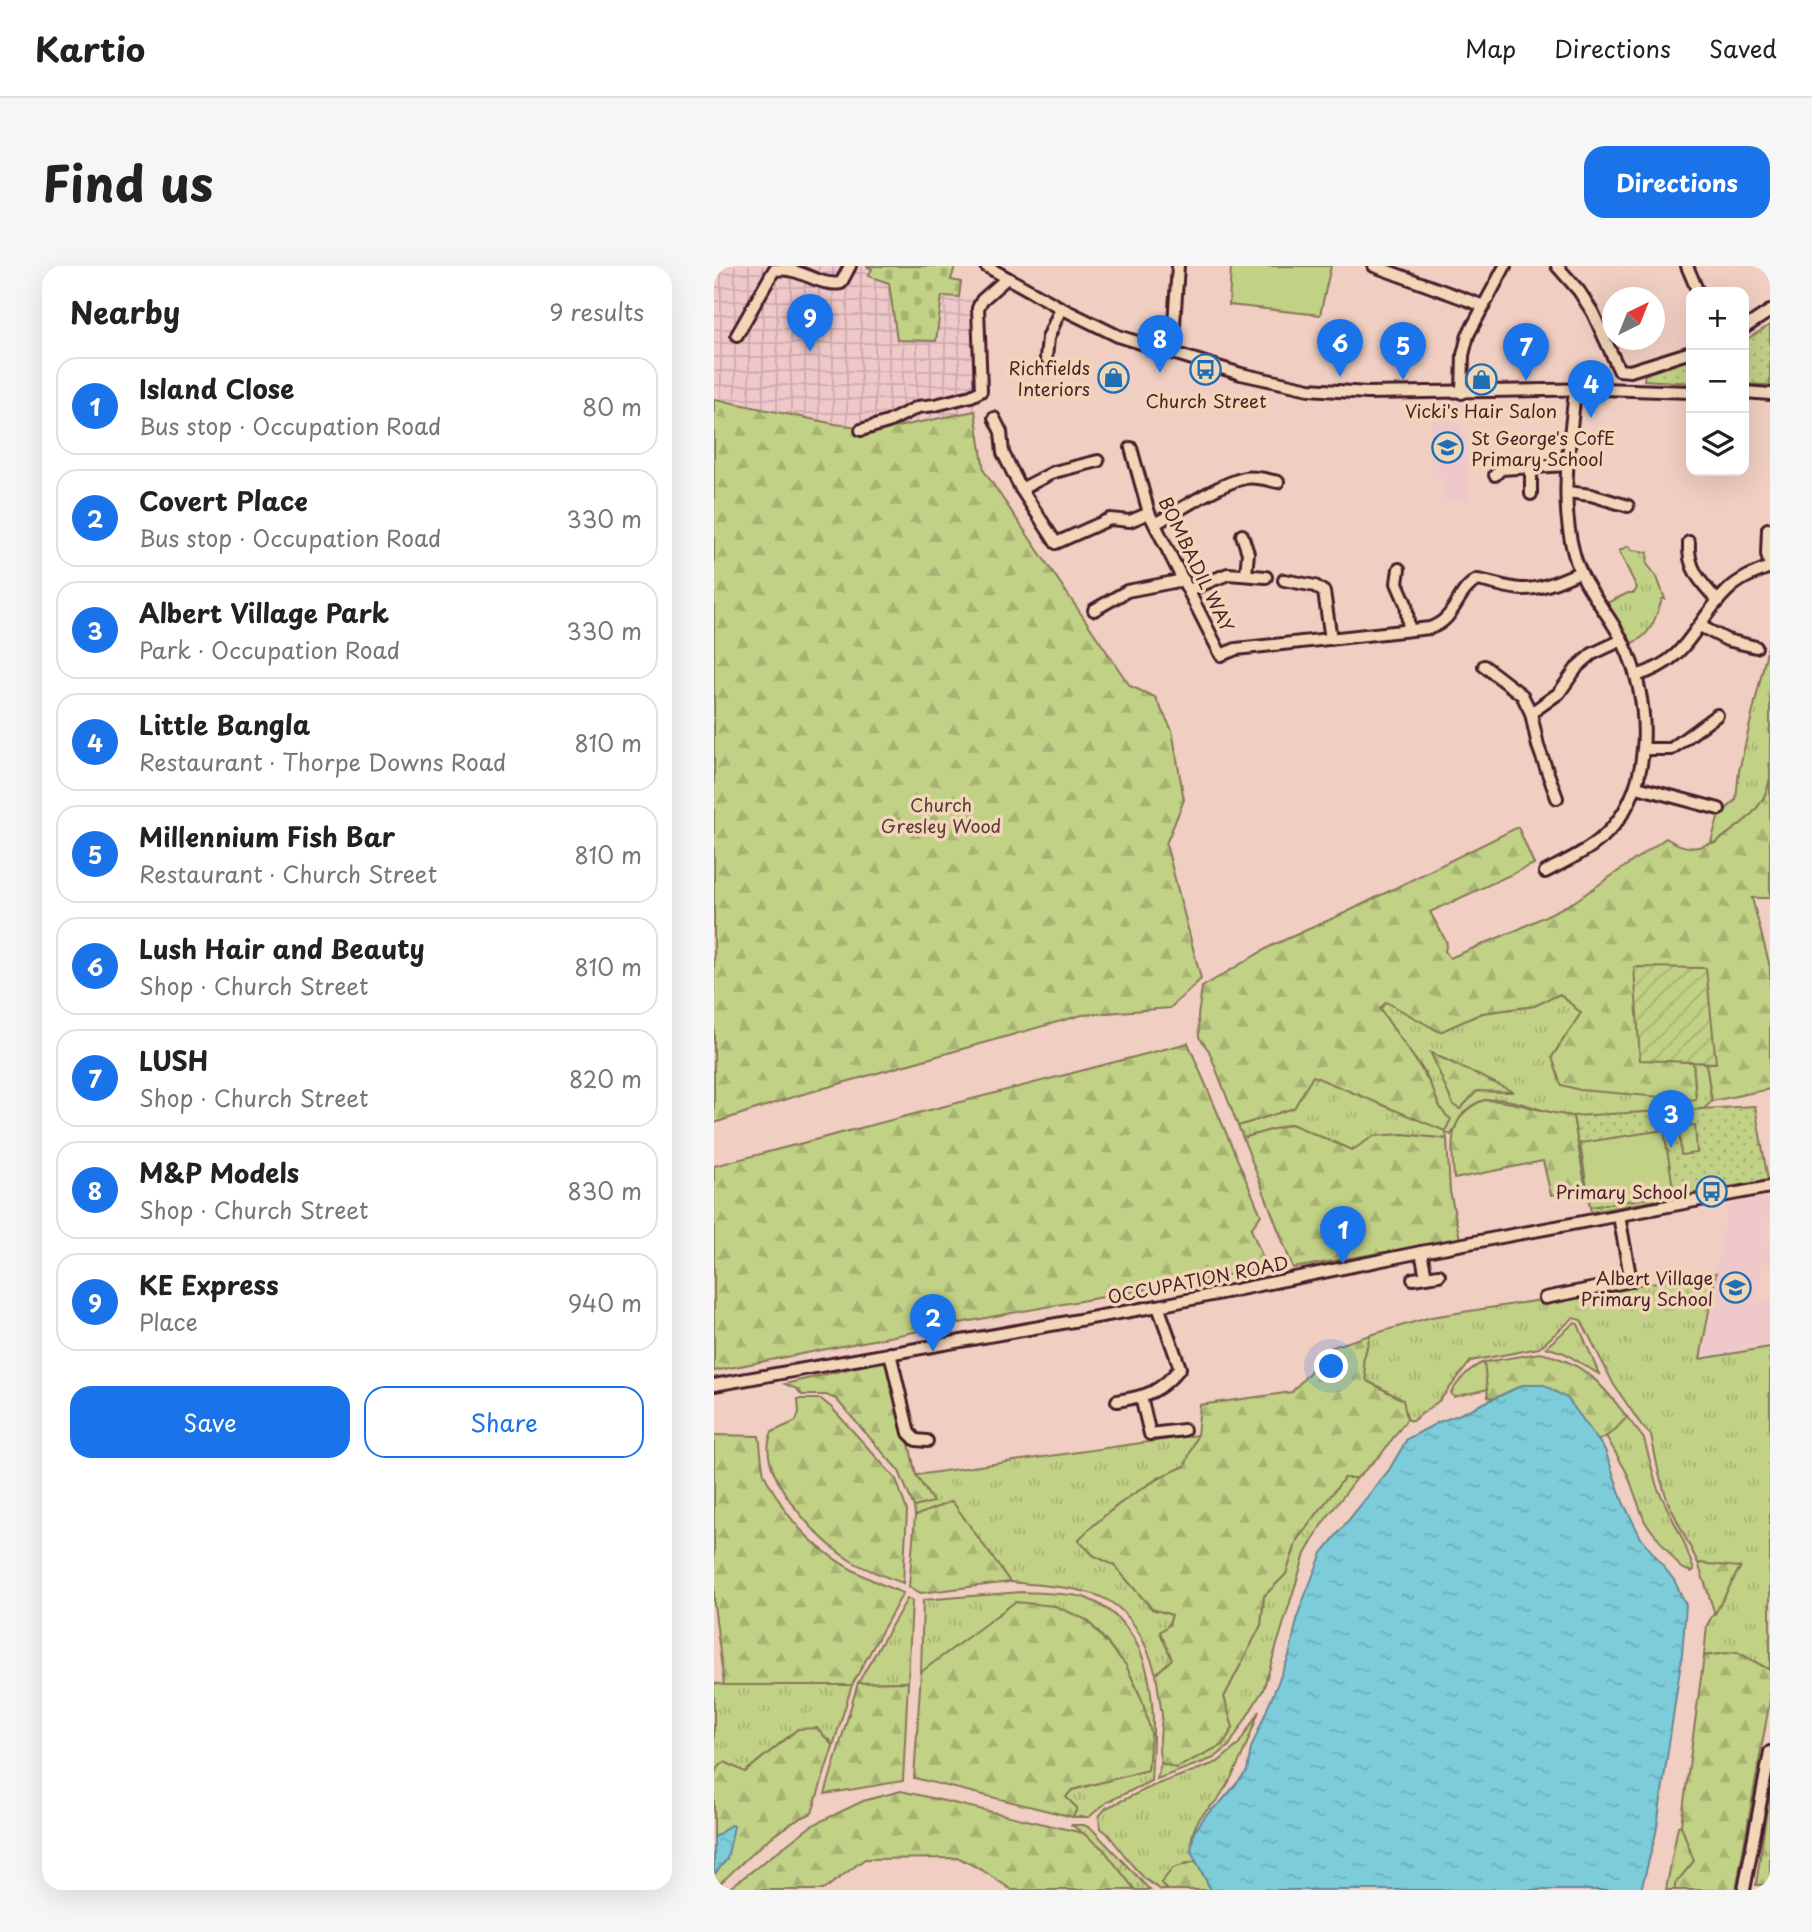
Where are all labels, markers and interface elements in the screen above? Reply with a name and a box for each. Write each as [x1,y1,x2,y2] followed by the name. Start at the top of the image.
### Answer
[35,23,145,73] text: Kartio
[1465,30,1516,66] text: Map
[1554,30,1671,66] text: Directions
[1709,30,1777,66] text: Saved
[42,145,213,219] text: Find us
[1584,146,1770,218] button: Directions
[1602,287,1665,350] north arrow
[1686,287,1749,476] map controls
[1686,287,1749,350] button: +
[70,289,180,334] text: Nearby
[549,294,644,329] text: 9 results
[787,294,833,352] pin: 9
[1137,315,1183,373] pin: 8
[1317,319,1363,377] pin: 6
[1380,322,1426,380] pin: 5
[1503,323,1549,381] pin: 7
[1686,350,1749,413] button: −
[1189,353,1223,387] bus stop icon: Church Street
[1009,354,1090,402] place label: Richfields Interiors
[1096,360,1130,394] shop icon: Richfields Interiors
[1568,360,1614,418] pin: 4
[1464,363,1498,397] shop icon: Vicki's Hair Salon
[139,369,294,408] text: Island Close
[1145,387,1267,414] place label: Church Street
[90,389,101,424] text: 1
[582,389,642,424] text: 80 m
[1405,397,1557,424] place label: Vicki's Hair Salon
[139,408,442,443] text: Bus stop · Occupation Road
[1686,413,1749,476] button: layers
[1471,424,1615,472] place label: St George's CofE Primary School
[1431,430,1465,464] school or university icon: St George's CofE Primary School
[139,481,308,520] text: Covert Place
[1152,492,1242,637] street label: BOMBADIL WAY
[87,501,103,536] text: 2
[566,501,642,536] text: 330 m
[139,520,442,555] text: Bus stop · Occupation Road
[139,593,389,632] text: Albert Village Park
[87,613,103,648] text: 3
[566,613,642,648] text: 330 m
[139,632,400,667] text: Park · Occupation Road
[139,705,310,744] text: Little Bangla
[87,725,103,760] text: 4
[574,725,642,760] text: 810 m
[139,744,506,779] text: Restaurant · Thorpe Downs Road
[881,791,1001,839] park label: Church Gresley Wood
[139,817,395,856] text: Millennium Fish Bar
[88,837,102,872] text: 5
[574,837,642,872] text: 810 m
[139,856,437,891] text: Restaurant · Church Street
[139,929,425,968] text: Lush Hair and Beauty
[87,949,103,984] text: 6
[574,949,642,984] text: 810 m
[139,968,368,1003] text: Shop · Church Street
[139,1041,208,1080] text: LUSH
[88,1061,102,1096] text: 7
[569,1061,642,1096] text: 820 m
[139,1080,368,1115] text: Shop · Church Street
[1648,1090,1694,1148] pin: 3
[139,1153,299,1192] text: M&P Models
[88,1173,102,1208] text: 8
[567,1173,642,1208] text: 830 m
[1694,1174,1728,1208] bus stop icon: Primary School
[1556,1178,1688,1205] place label: Primary School
[139,1192,368,1227] text: Shop · Church Street
[1320,1206,1366,1264] pin: 1
[1105,1248,1291,1310] street label: OCCUPATION ROAD
[1581,1264,1713,1312] place label: Albert Village Primary School
[139,1265,279,1304] text: KE Express
[1719,1270,1753,1304] school or university icon: Albert Village Primary School
[88,1285,102,1320] text: 9
[568,1285,642,1320] text: 940 m
[910,1294,956,1352] pin: 2
[139,1304,198,1339] text: Place
[1314,1349,1348,1383] your location
[70,1386,350,1458] button: Save
[364,1386,644,1458] button: Share

